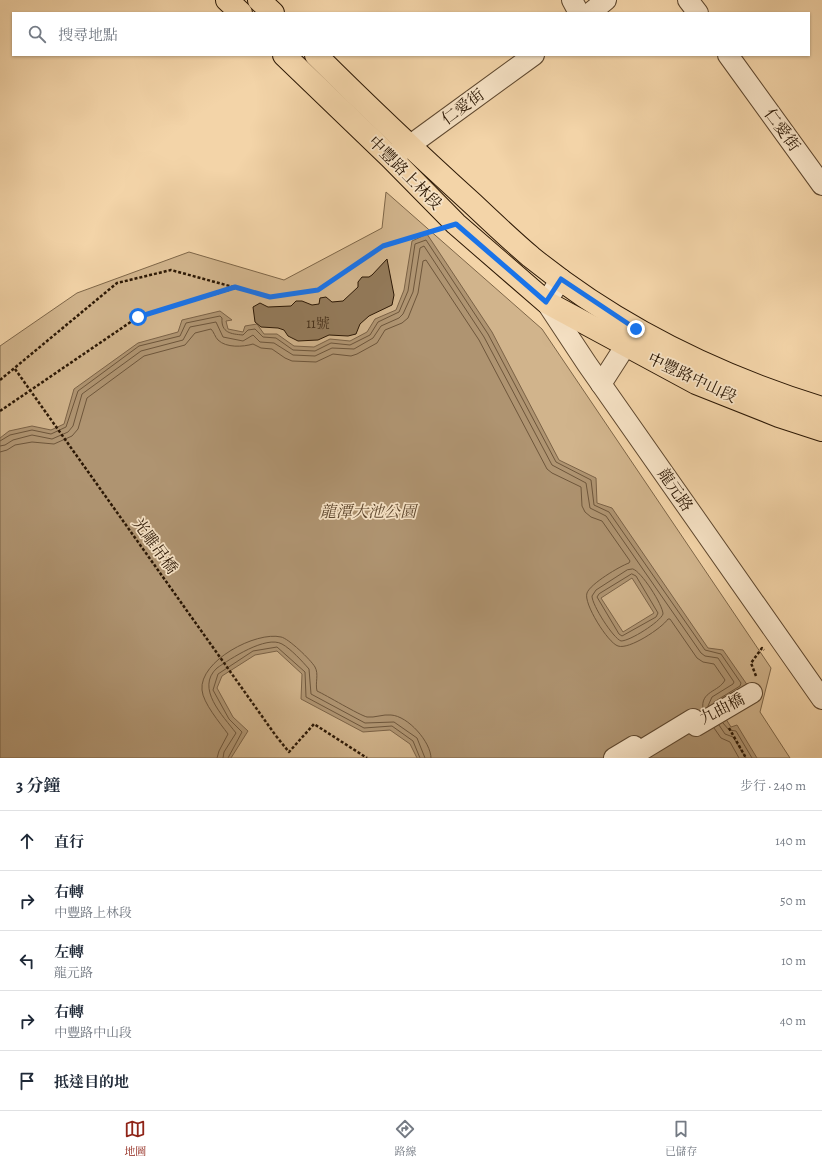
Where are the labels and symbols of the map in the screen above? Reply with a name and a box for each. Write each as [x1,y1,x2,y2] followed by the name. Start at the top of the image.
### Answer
[437,84,489,130] street label: 仁愛街
[759,104,805,156] street label: 仁愛街
[363,131,447,215] street label: 中豐路上林段
[129,308,147,326] route start
[306,314,330,333] house number: 11號
[627,320,645,338] route end
[644,348,740,408] street label: 中豐路中山段
[652,464,698,516] street label: 龍元路
[320,501,419,523] park label: 龍潭大池公園
[127,514,183,578] street label: 光雕吊橋
[696,688,748,730] street label: 九曲橋

